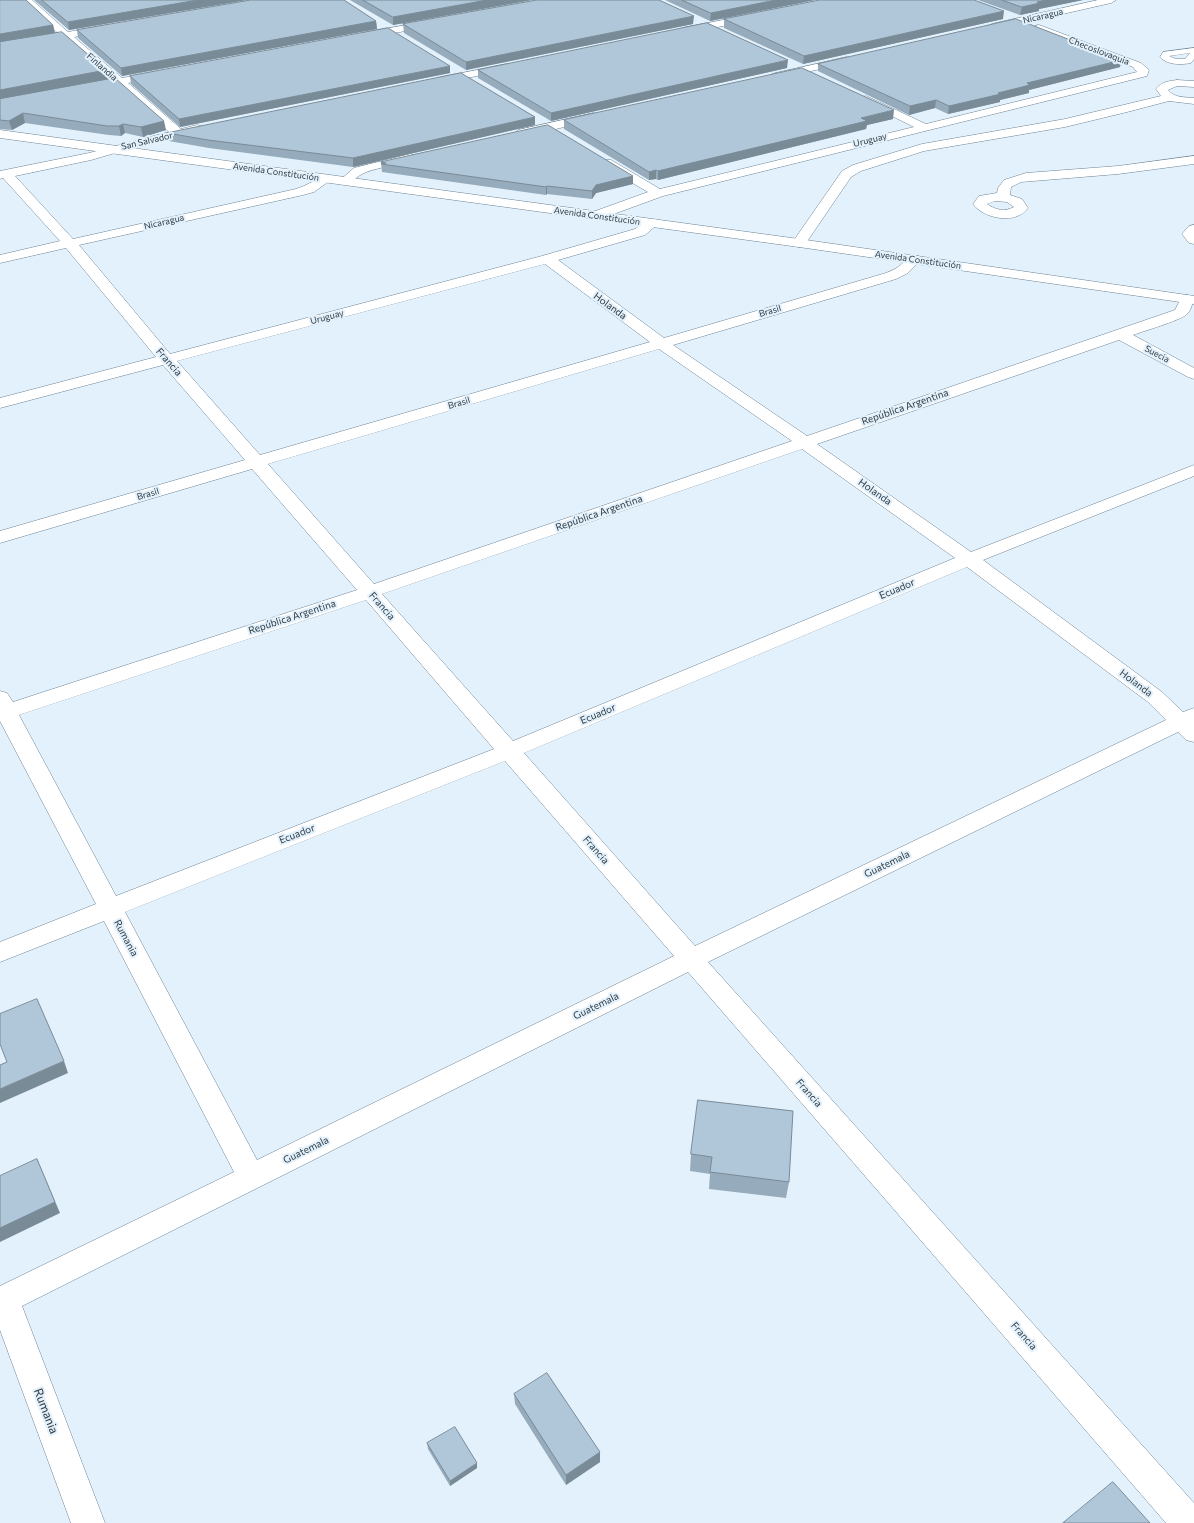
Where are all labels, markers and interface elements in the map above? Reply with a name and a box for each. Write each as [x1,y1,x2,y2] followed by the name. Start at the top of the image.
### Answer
[1022,6,1064,26] street label: Nicaragua
[1067,35,1131,67] street label: Checoslovaquia
[84,51,120,83] street label: Finlandia
[120,130,174,152] street label: San Salvador
[852,131,888,149] street label: Uruguay
[232,161,320,183] street label: Avenida Constitución
[553,205,641,227] street label: Avenida Constitución
[143,212,185,232] street label: Nicaragua
[874,249,962,271] street label: Avenida Constitución
[591,290,629,322] street label: Holanda
[758,303,782,319] street label: Brasil
[309,307,345,327] street label: Uruguay
[1143,343,1171,365] street label: Suecia
[154,346,184,378] street label: Francia
[860,386,950,428] street label: República Argentina
[447,395,471,411] street label: Brasil
[856,476,894,508] street label: Holanda
[136,486,160,502] street label: Brasil
[554,492,644,534] street label: República Argentina
[877,576,917,602] street label: Ecuador
[367,590,397,622] street label: Francia
[247,597,337,637] street label: República Argentina
[1117,667,1155,699] street label: Holanda
[578,701,618,727] street label: Ecuador
[277,822,317,846] street label: Ecuador
[581,834,611,866] street label: Francia
[862,848,912,880] street label: Guatemala
[111,918,141,958] street label: Rumania
[571,990,621,1022] street label: Guatemala
[794,1077,824,1109] street label: Francia
[281,1134,331,1166] street label: Guatemala
[1009,1320,1039,1352] street label: Francia
[31,1386,61,1436] street label: Rumania

